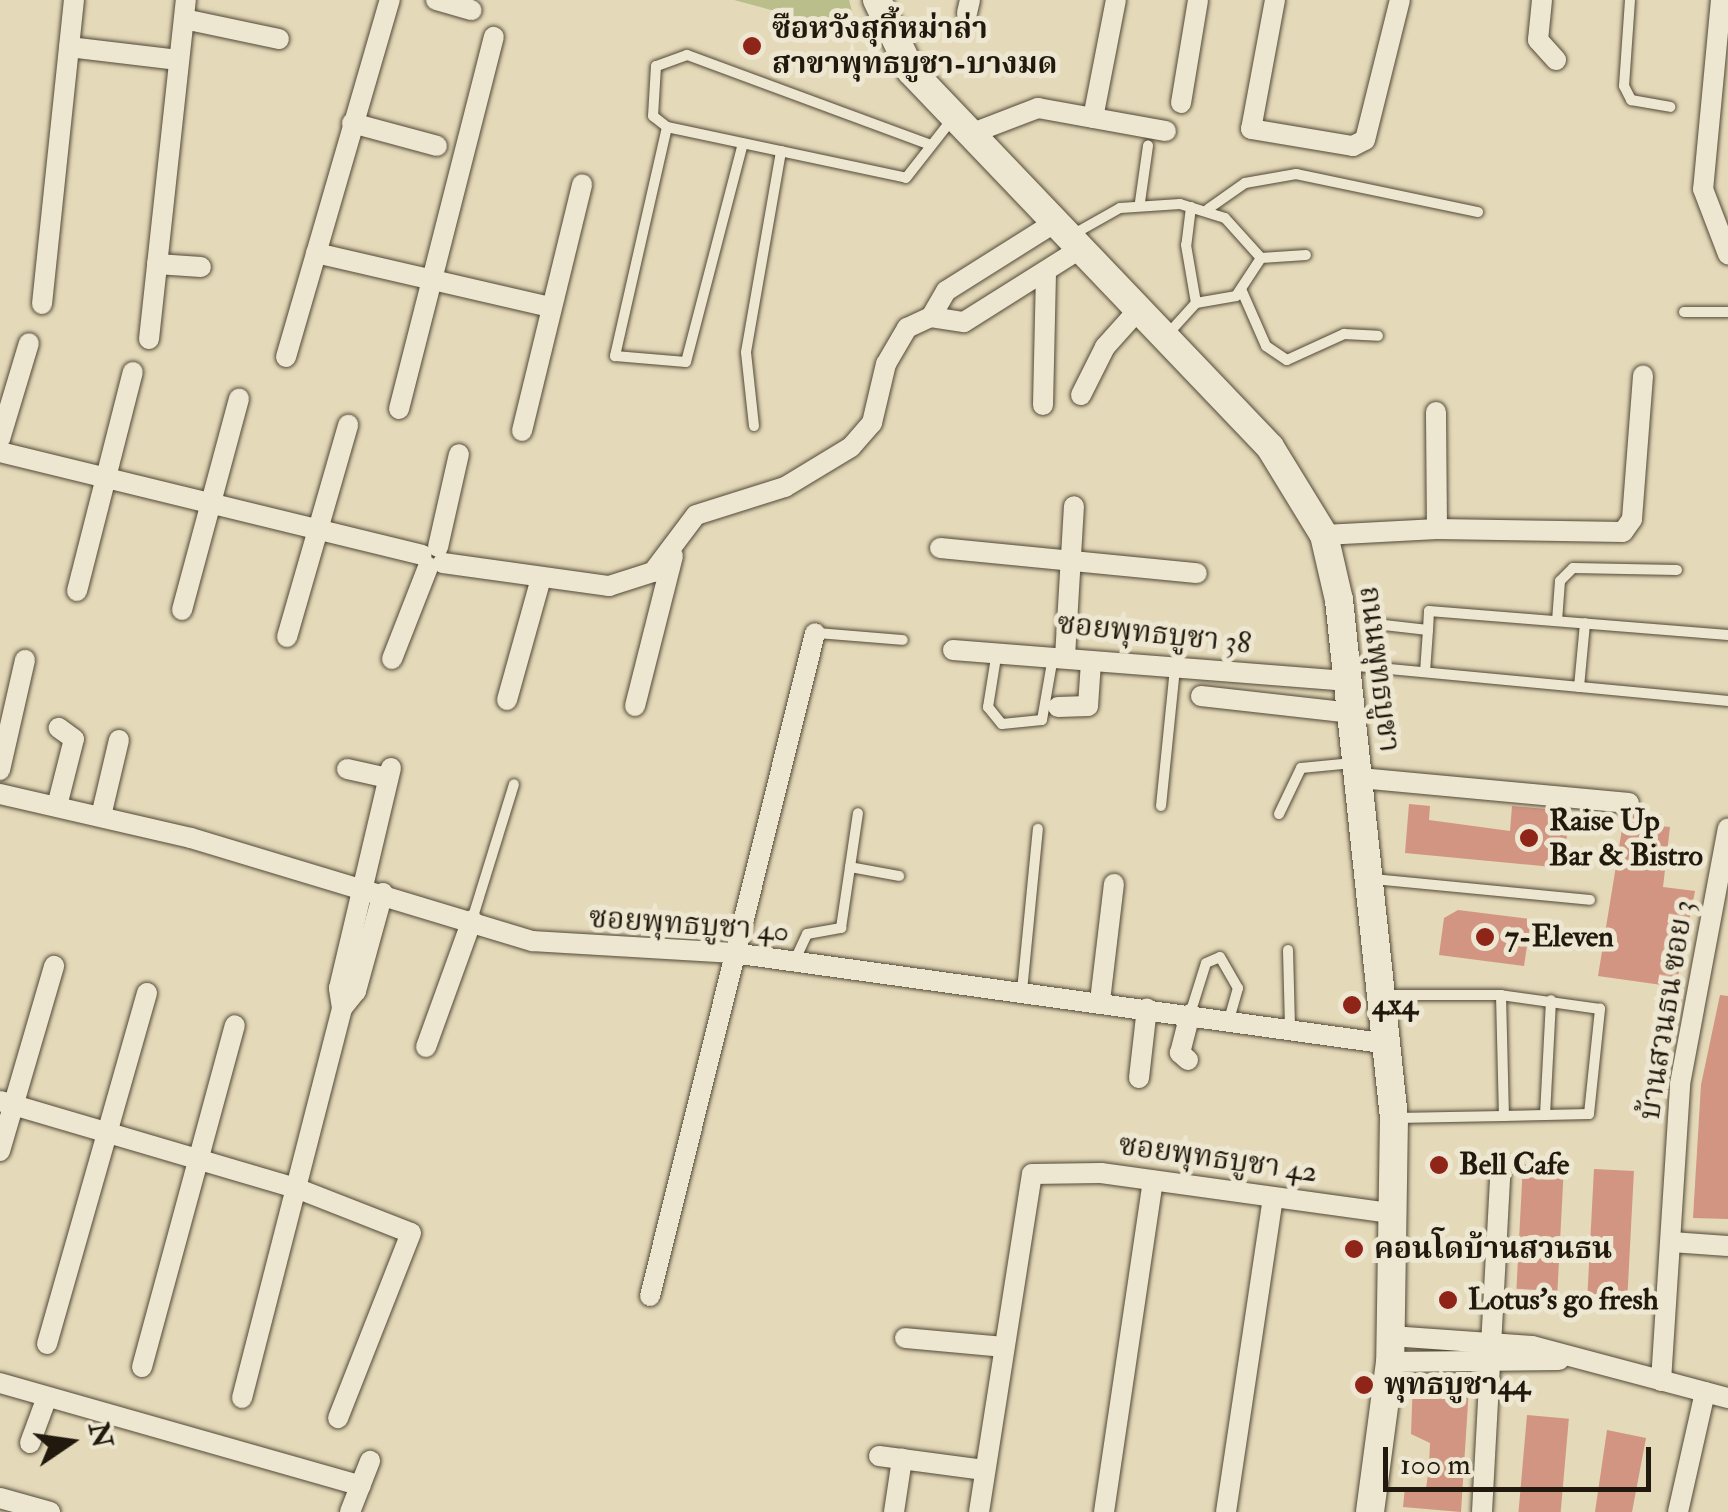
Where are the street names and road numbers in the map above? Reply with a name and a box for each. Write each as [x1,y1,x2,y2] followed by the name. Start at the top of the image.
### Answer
[1351,584,1407,754] street label: ถนนพุทธบูชา
[1055,606,1253,662] street label: ซอยพุทธบูชา 38
[1632,898,1702,1122] street label: บ้านสวนธน ซอย 3
[588,900,790,950] street label: ซอยพุทธบูชา 40
[1116,1127,1320,1191] street label: ซอยพุทธบูชา 42

